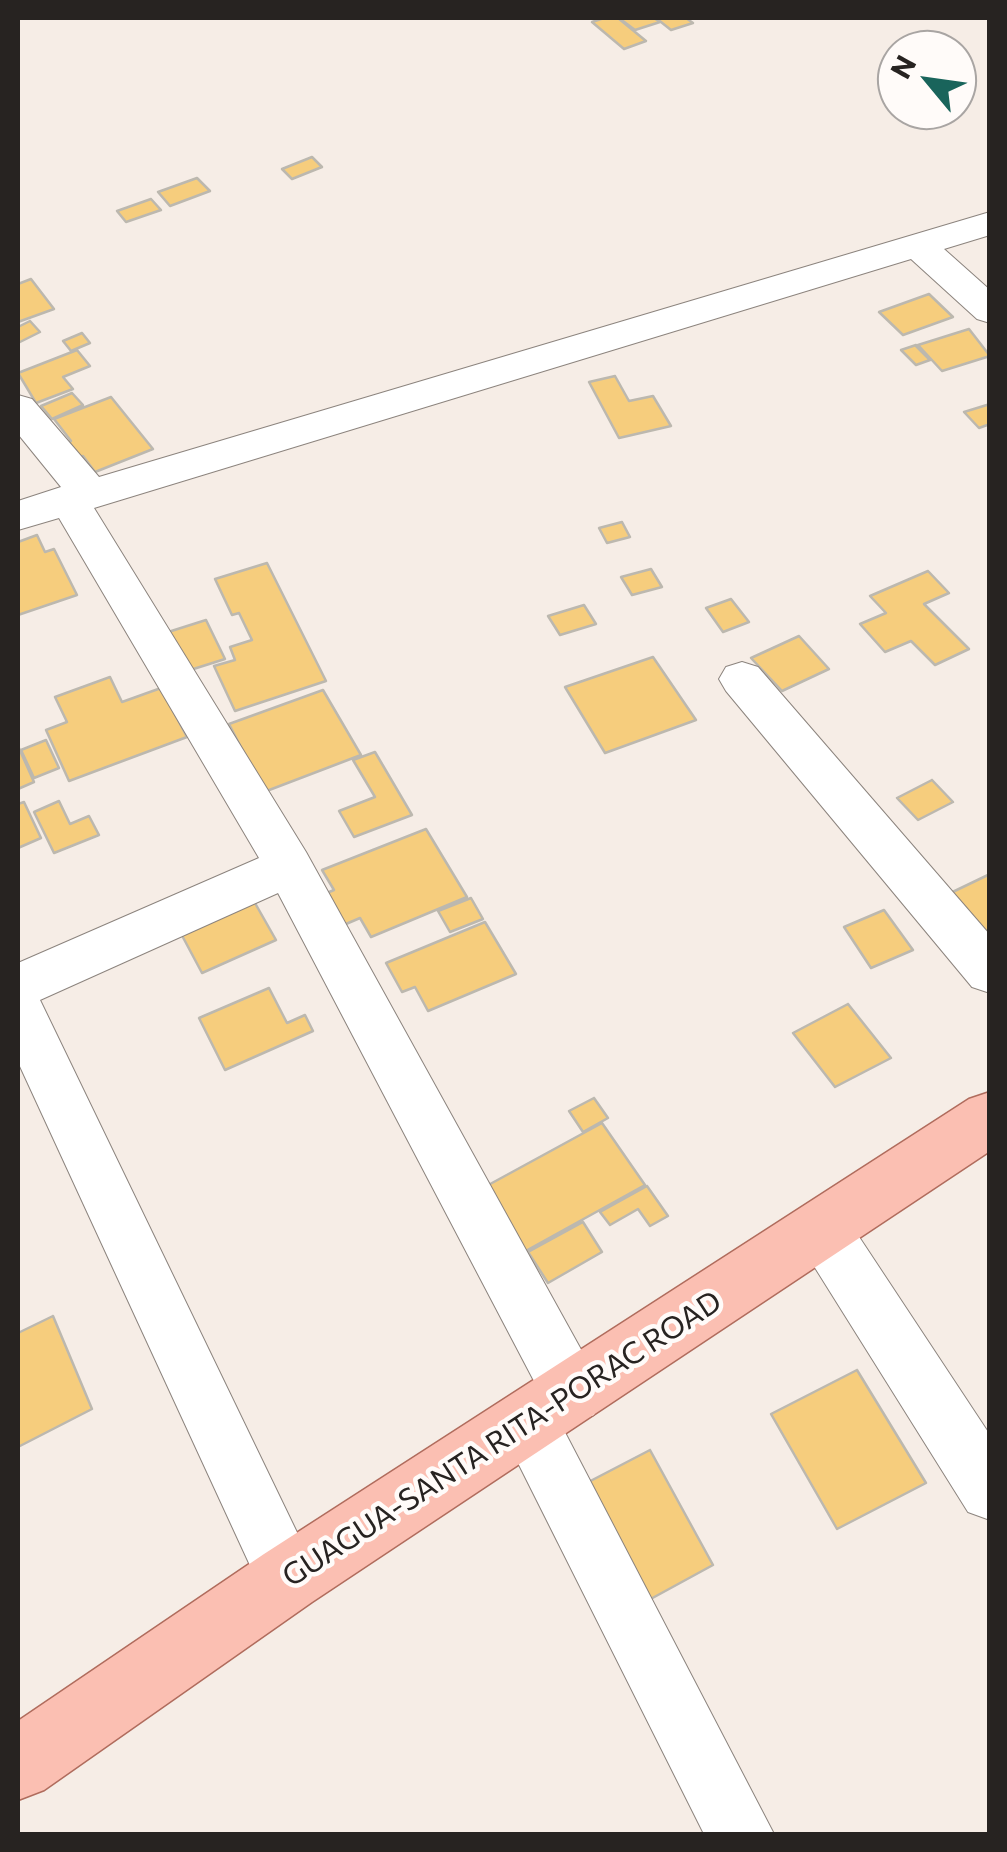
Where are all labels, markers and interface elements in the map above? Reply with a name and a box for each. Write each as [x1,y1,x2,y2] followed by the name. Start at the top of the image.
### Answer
[877,30,977,130] north arrow
[883,49,922,84] text: N
[276,1283,728,1595] street label: GUAGUA-SANTA RITA-PORAC ROAD

